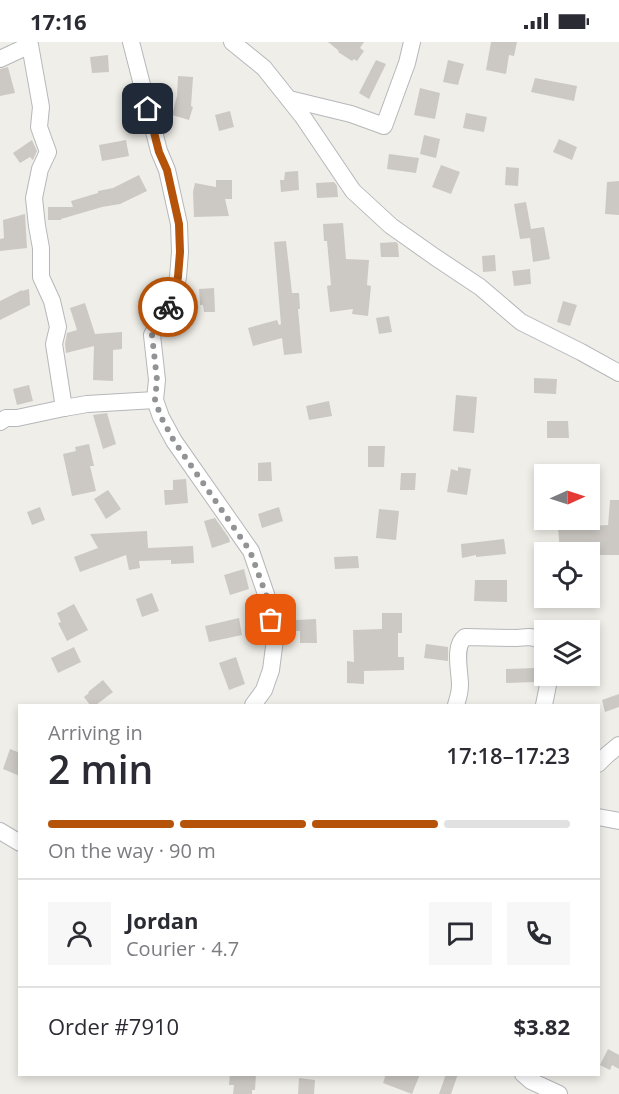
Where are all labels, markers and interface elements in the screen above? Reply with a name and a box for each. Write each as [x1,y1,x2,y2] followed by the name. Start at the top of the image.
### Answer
[30,6,87,36] text: 17:16
[122,83,173,134] pin
[131,92,164,125] icon: home
[138,277,198,337] courier
[152,291,185,324] icon: bike
[534,464,600,530] north arrow
[534,464,600,686] map controls
[534,542,600,608] button: locate
[245,594,296,645] pin
[254,603,287,636] icon: bag
[534,620,600,686] button: layers
[48,719,143,746] text: Arriving in
[446,740,570,770] text: 17:18–17:23
[48,742,153,795] text: 2 min
[48,837,216,864] text: On the way · 90 m
[48,902,111,965] button: person
[429,902,492,965] button: chat
[507,902,570,965] button: phone
[126,905,199,935] text: Jordan
[126,935,239,962] text: Courier · 4.7
[48,1011,179,1041] text: Order #7910
[513,1011,570,1041] text: $3.82

